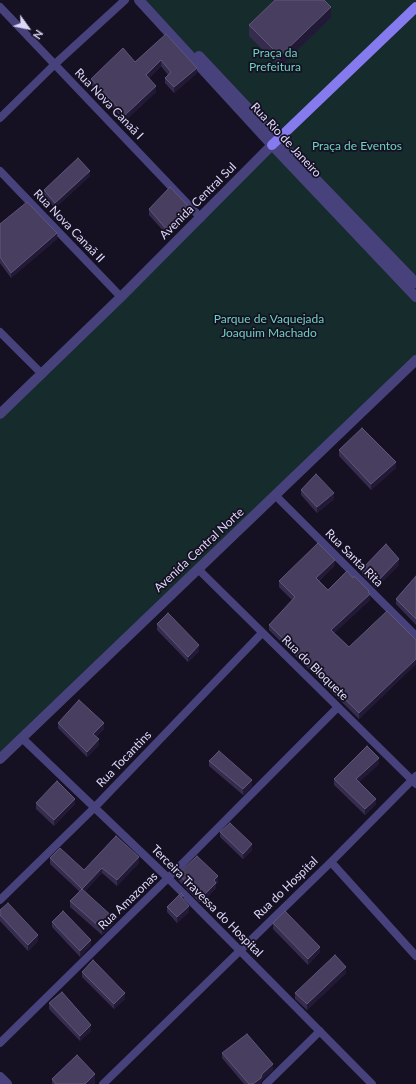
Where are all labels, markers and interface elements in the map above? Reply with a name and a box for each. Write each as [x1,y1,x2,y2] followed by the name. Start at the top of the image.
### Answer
[8,8,48,48] north arrow
[31,28,46,42] text: N
[249,46,301,74] park label: Praça da Prefeitura
[72,66,146,142] street label: Rua Nova Canaã I
[248,100,324,180] street label: Rua Rio de Janeiro
[312,139,402,153] park label: Praça de Eventos
[157,160,239,242] street label: Avenida Central Sul
[30,186,108,266] street label: Rua Nova Canaã II
[214,312,324,340] park label: Parque de Vaquejada Joaquim Machado
[151,505,247,595] street label: Avenida Central Norte
[322,526,386,590] street label: Rua Santa Rita
[279,633,351,703] street label: Rua do Bloquete
[93,728,155,790] street label: Rua Tocantins
[148,842,266,960] street label: Terceira Travessa do Hospital
[251,854,321,922] street label: Rua do Hospital
[95,869,161,933] street label: Rua Amazonas

